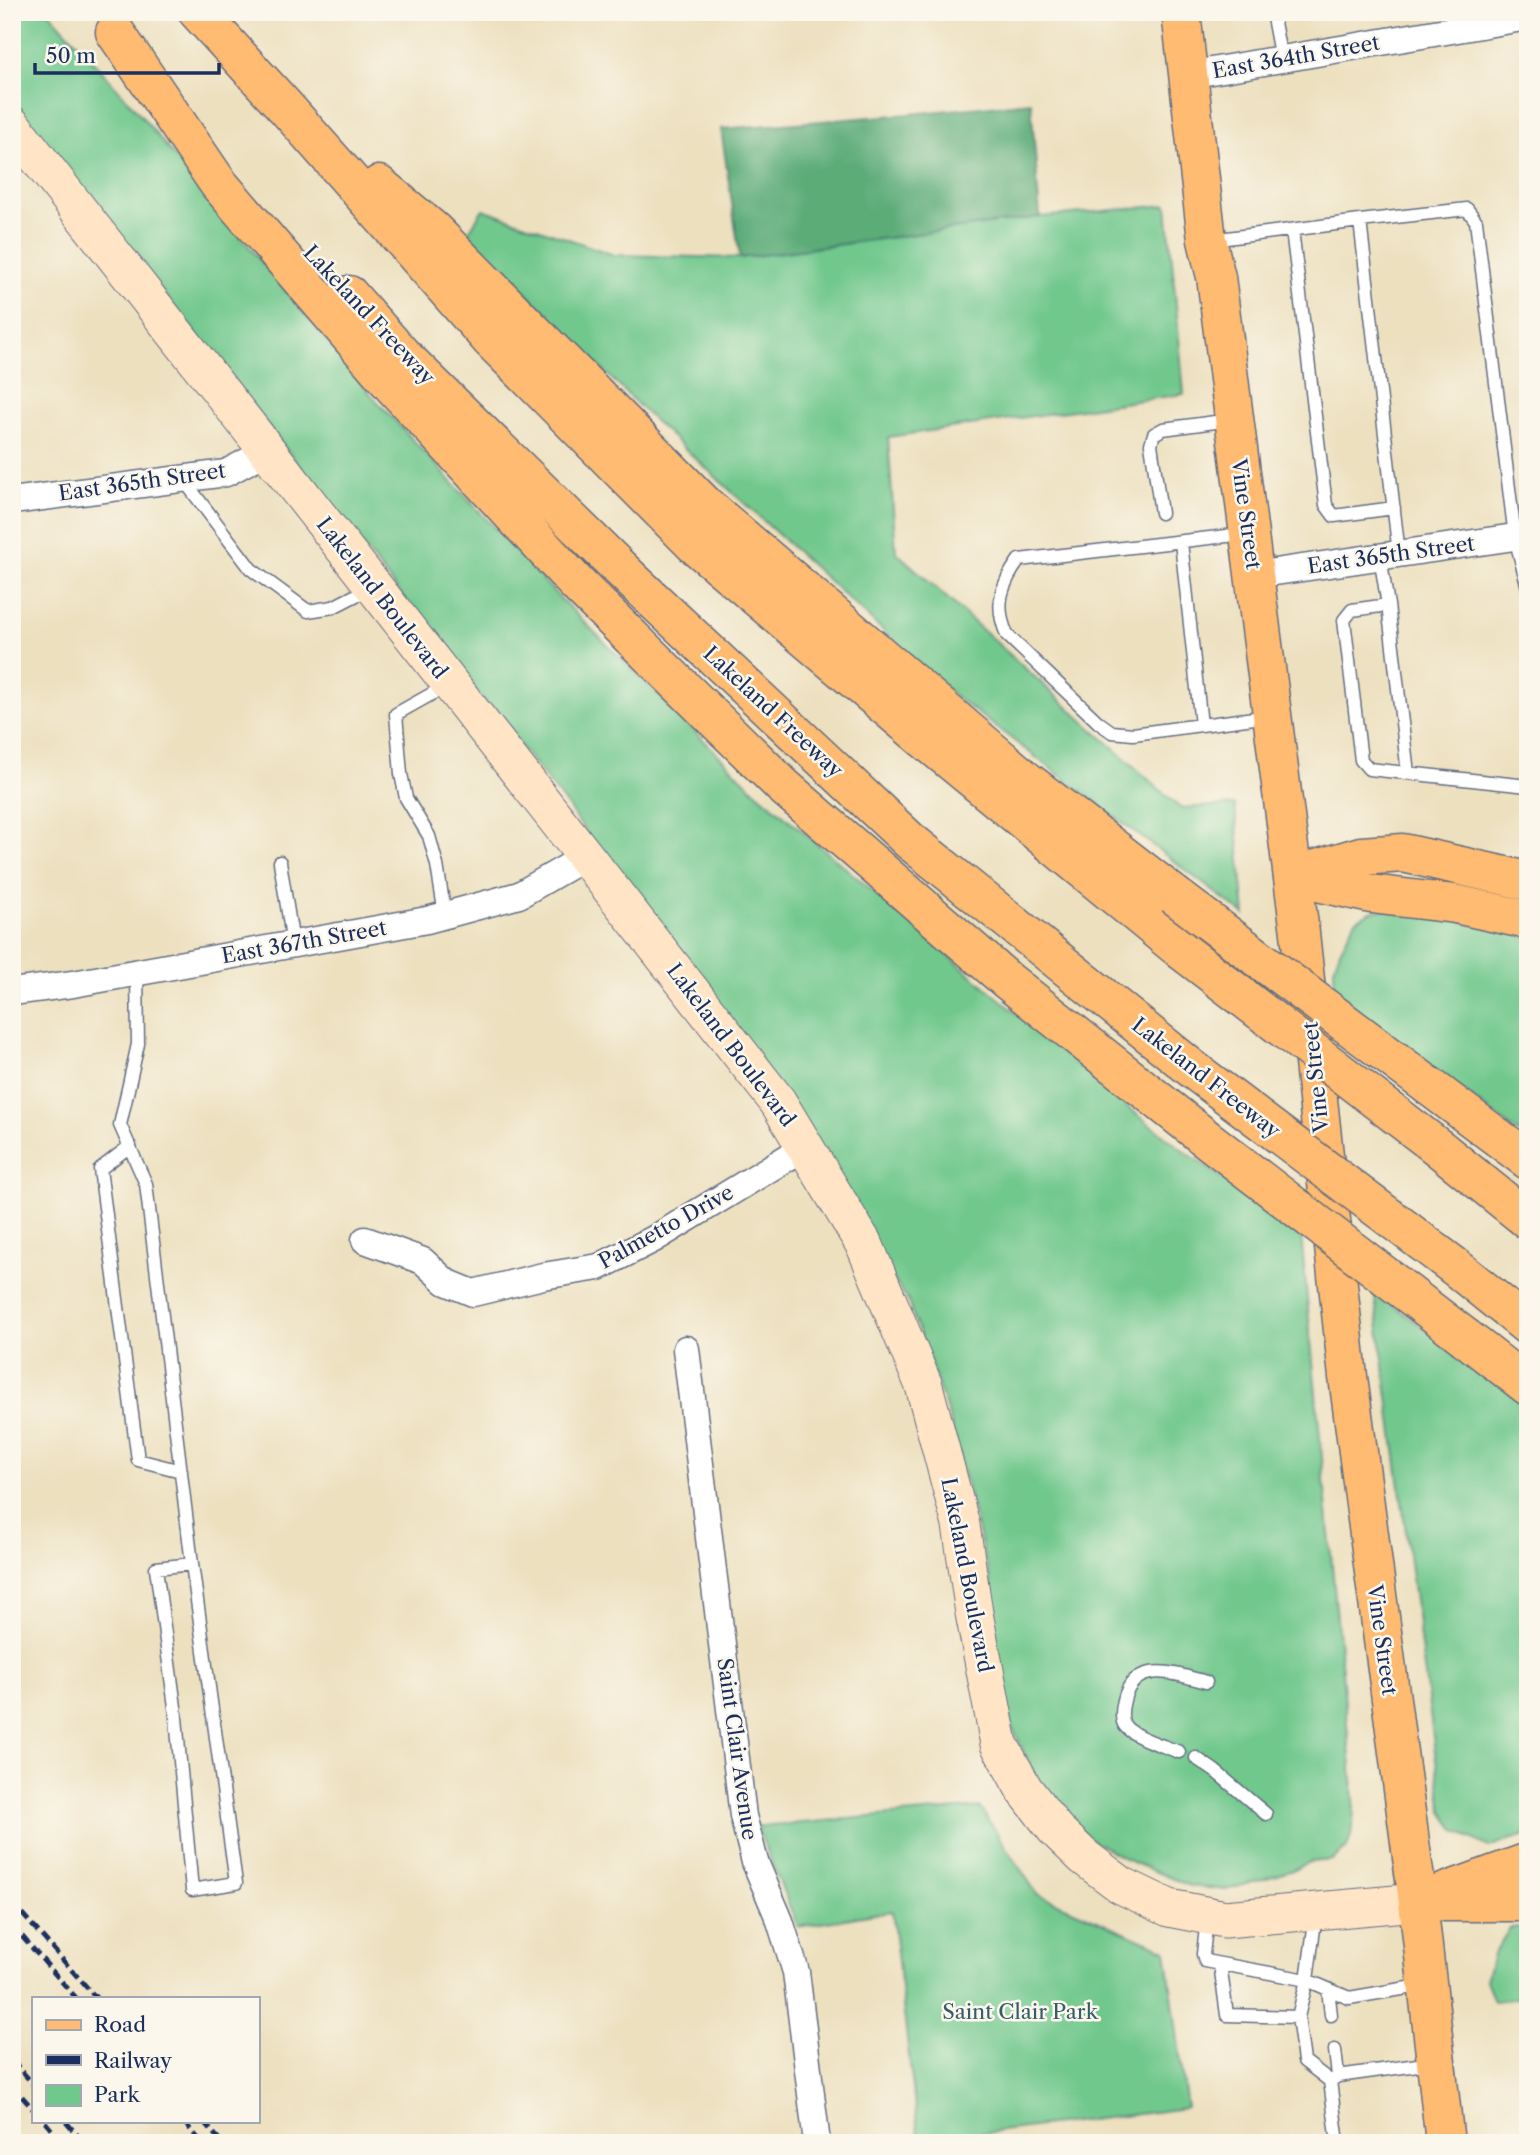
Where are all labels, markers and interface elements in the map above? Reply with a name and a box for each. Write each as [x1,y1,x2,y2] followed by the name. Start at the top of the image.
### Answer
[1210,29,1382,84] street label: East 364th Street
[35,32,219,76] scale bar
[46,43,96,68] text: 50 m
[298,240,440,390] street label: Lakeland Freeway
[1226,456,1267,571] street label: Vine Street
[57,457,228,506] street label: East 365th Street
[312,512,453,684] street label: Lakeland Boulevard
[1306,530,1477,579] street label: East 365th Street
[699,641,848,783] street label: Lakeland Freeway
[219,915,389,968] street label: East 367th Street
[662,958,801,1131] street label: Lakeland Boulevard
[1127,1012,1286,1143] street label: Lakeland Freeway
[1297,1020,1334,1135] street label: Vine Street
[594,1179,737,1274] street label: Palmetto Drive
[936,1475,999,1675] street label: Lakeland Boulevard
[1362,1582,1403,1697] street label: Vine Street
[712,1656,763,1842] street label: Saint Clair Avenue
[32,1997,259,2124] legend
[942,1999,1099,2024] park label: Saint Clair Park
[94,2012,146,2037] text: Road
[94,2048,172,2073] text: Railway
[94,2082,140,2107] text: Park

